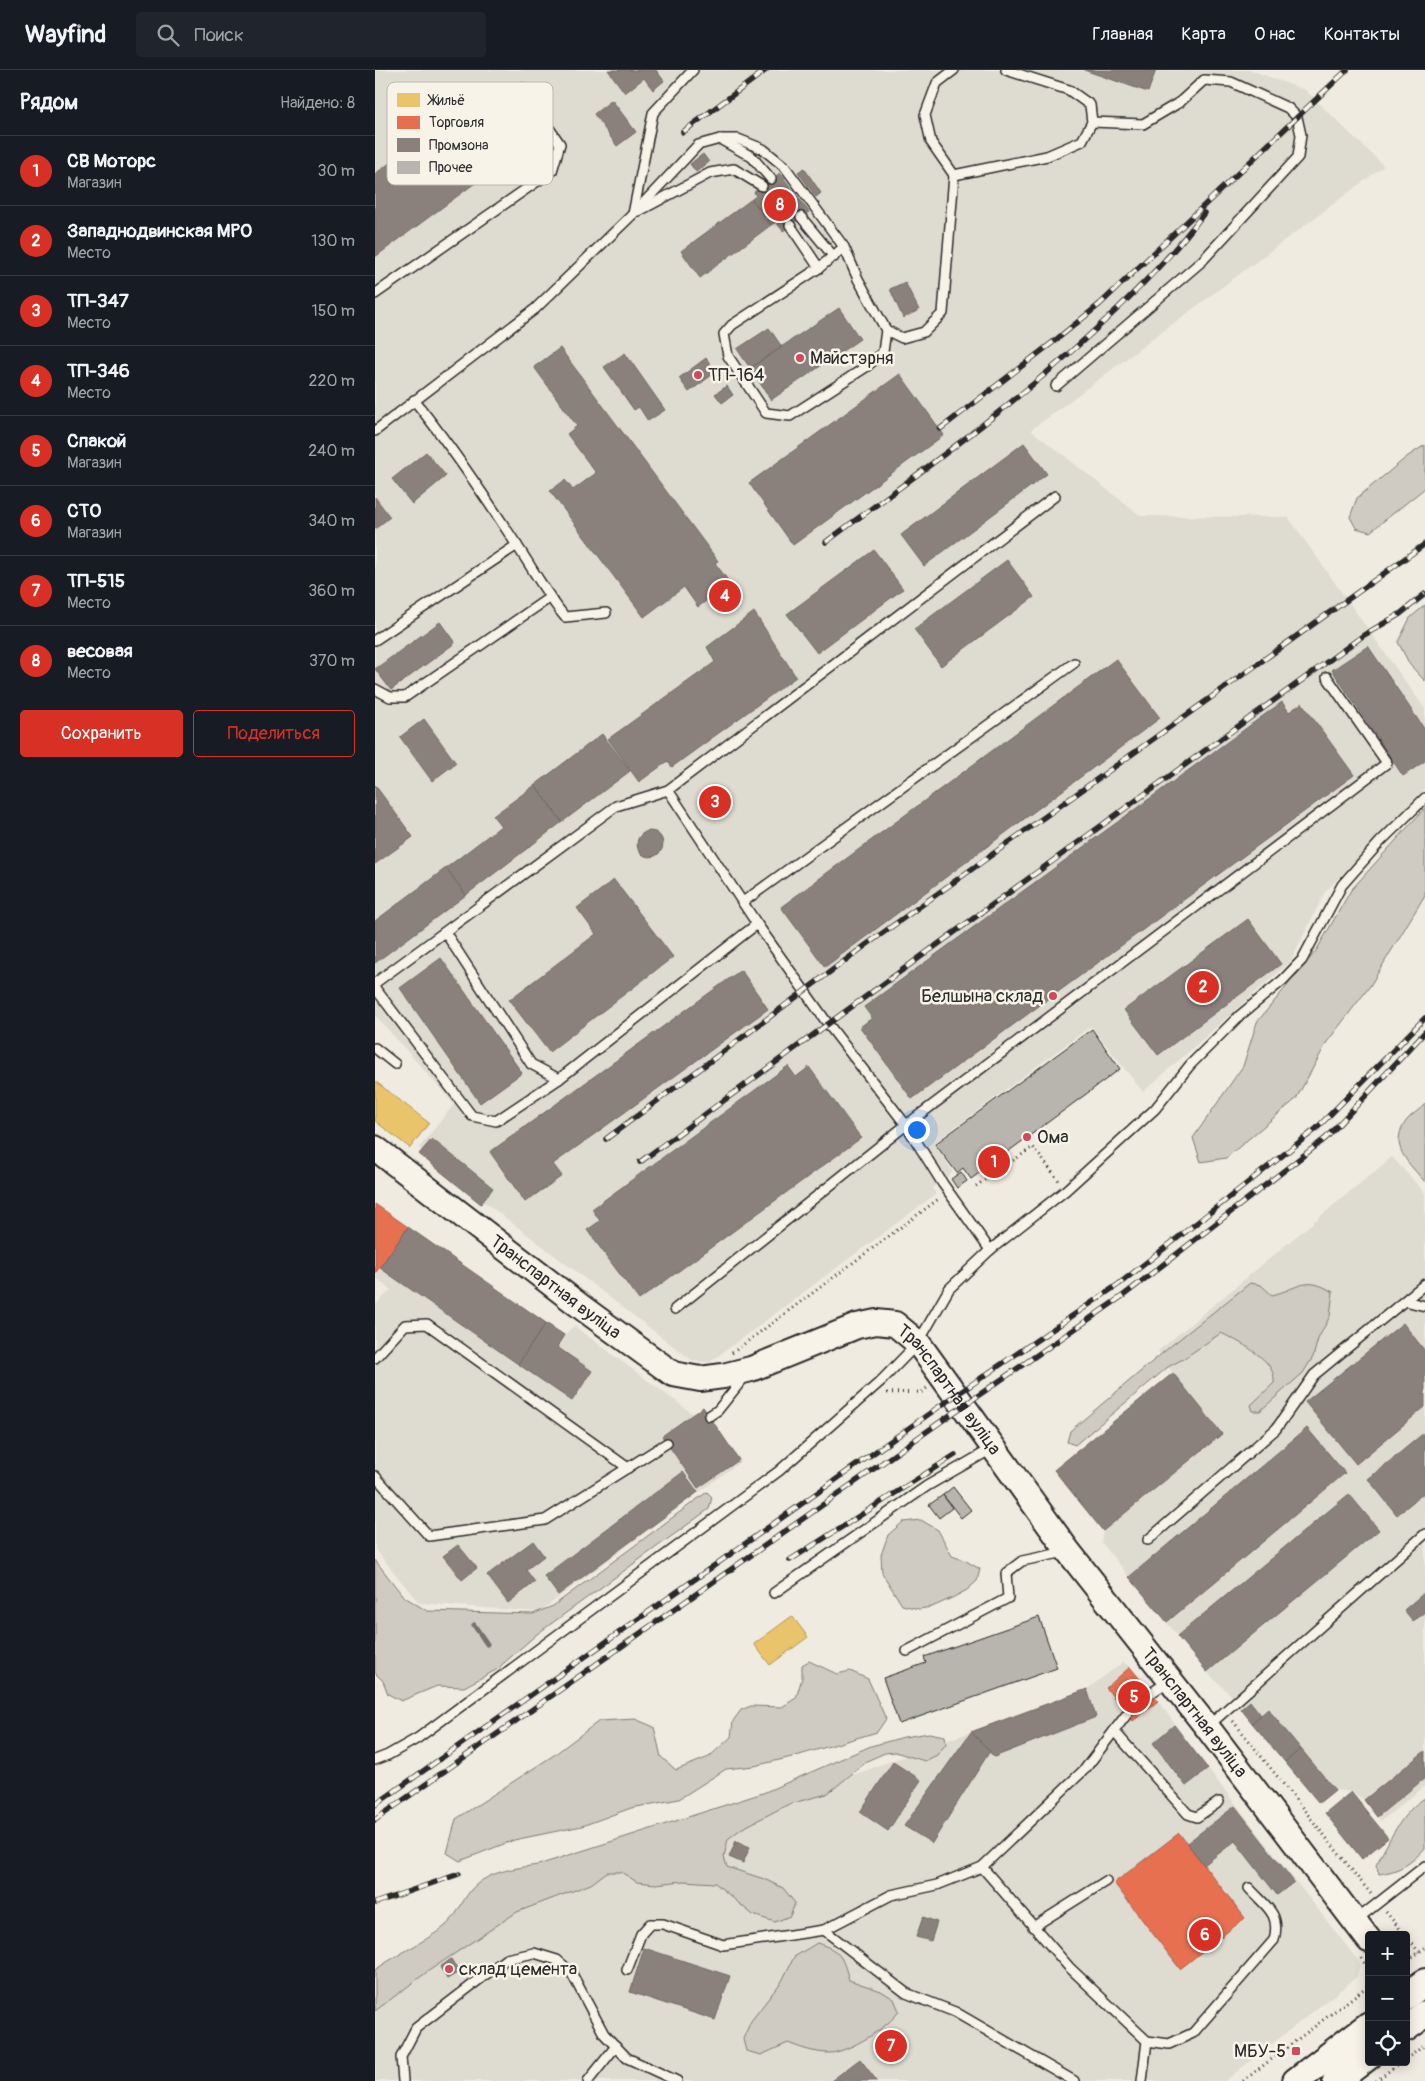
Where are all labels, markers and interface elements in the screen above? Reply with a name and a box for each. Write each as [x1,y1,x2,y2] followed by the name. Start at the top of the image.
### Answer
[136,12,486,57] search box
[25,20,106,49] text: Wayfind
[154,21,182,49] icon: search
[194,23,244,47] text: Поиск
[1092,23,1153,46] text: Главная
[1181,23,1226,46] text: Карта
[1254,23,1296,46] text: О нас
[1324,23,1400,46] text: Контакты
[387,82,553,185] legend
[20,89,78,116] text: Рядом
[427,92,465,109] text: Жильё
[280,93,355,113] text: Найдено: 8
[429,114,484,131] text: Торговля
[429,137,489,154] text: Промзона
[67,149,156,173] text: СВ Моторс
[429,159,472,176] text: Прочее
[33,161,39,181] text: 1
[317,161,355,181] text: 30 m
[67,173,122,193] text: Магазин
[764,186,796,224] pin: 8
[67,219,252,243] text: Западнодвинская МРО
[32,231,40,251] text: 2
[311,231,355,251] text: 130 m
[67,243,111,263] text: Место
[67,289,129,313] text: ТП-347
[32,301,40,321] text: 3
[311,301,355,321] text: 150 m
[67,313,111,333] text: Место
[810,347,893,370] place label: Майстэрня
[794,352,806,364] marker: Майстэрня
[67,359,130,383] text: ТП-346
[708,364,765,387] place label: ТП-164
[692,369,704,381] marker: ТП-164
[31,371,41,391] text: 4
[309,371,355,391] text: 220 m
[67,383,111,403] text: Место
[67,429,126,453] text: Спакой
[32,441,40,461] text: 5
[308,441,355,461] text: 240 m
[67,453,122,473] text: Магазин
[67,499,101,523] text: СТО
[31,511,41,531] text: 6
[308,511,355,531] text: 340 m
[67,523,122,543] text: Магазин
[67,569,125,593] text: ТП-515
[709,577,741,615] pin: 4
[32,581,40,601] text: 7
[308,581,355,601] text: 360 m
[67,593,111,613] text: Место
[67,639,133,663] text: весовая
[32,651,40,671] text: 8
[309,651,355,671] text: 370 m
[67,663,111,683] text: Место
[20,710,183,757] button: Сохранить
[193,710,355,757] button: Поделиться
[699,783,731,821] pin: 3
[1187,968,1219,1006] pin: 2
[921,985,1043,1008] place label: Белшына склад
[1047,990,1059,1002] marker: Белшына склад
[904,1117,930,1143] your location
[1037,1126,1069,1149] place label: Ома
[1021,1131,1033,1143] marker: Ома
[978,1143,1010,1181] pin: 1
[485,1230,626,1344] street label: Транспартная вуліца
[892,1319,1006,1460] street label: Транспартная вуліца
[1137,1643,1252,1782] street label: Транспартная вуліца
[1118,1678,1150,1716] pin: 5
[1189,1916,1221,1954] pin: 6
[1365,1931,1410,2066] map controls
[1365,1931,1410,1976] button: +
[459,1958,577,1981] place label: склад цемента
[443,1963,455,1975] marker: склад цемента
[1365,1976,1410,2021] button: −
[1365,2021,1410,2066] button: locate
[875,2027,907,2065] pin: 7
[1234,2040,1286,2063] place label: МБУ-5
[1290,2045,1302,2057] marker: МБУ-5

